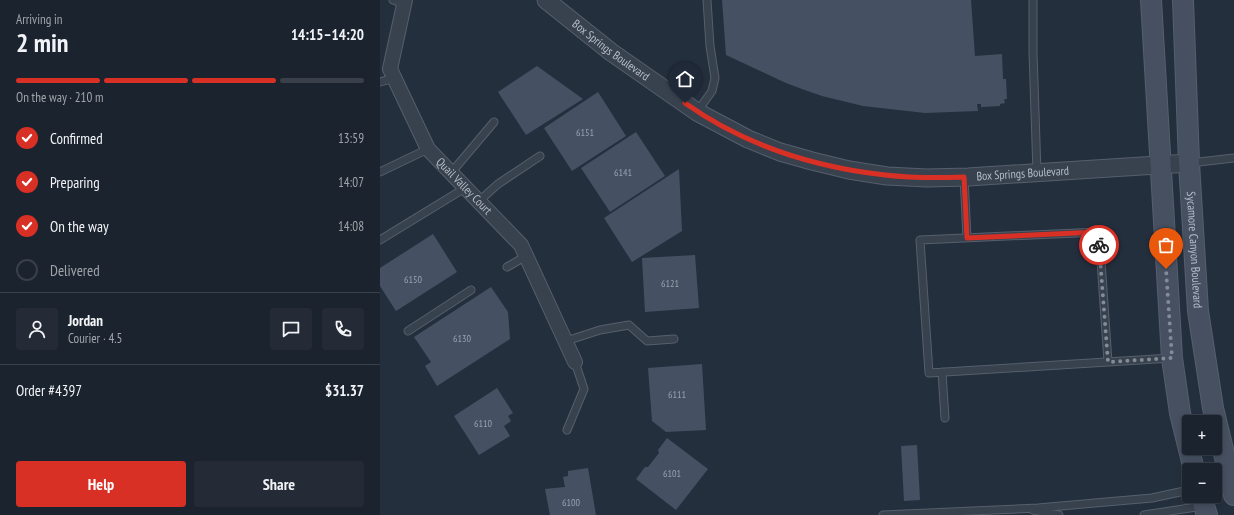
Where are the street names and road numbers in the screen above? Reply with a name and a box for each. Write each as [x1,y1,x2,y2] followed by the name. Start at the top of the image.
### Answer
[569,16,653,84] street label: Box Springs Boulevard
[433,154,496,218] street label: Quail Valley Court
[976,163,1069,183] street label: Box Springs Boulevard
[1184,191,1206,309] street label: Sycamore Canyon Boulevard

